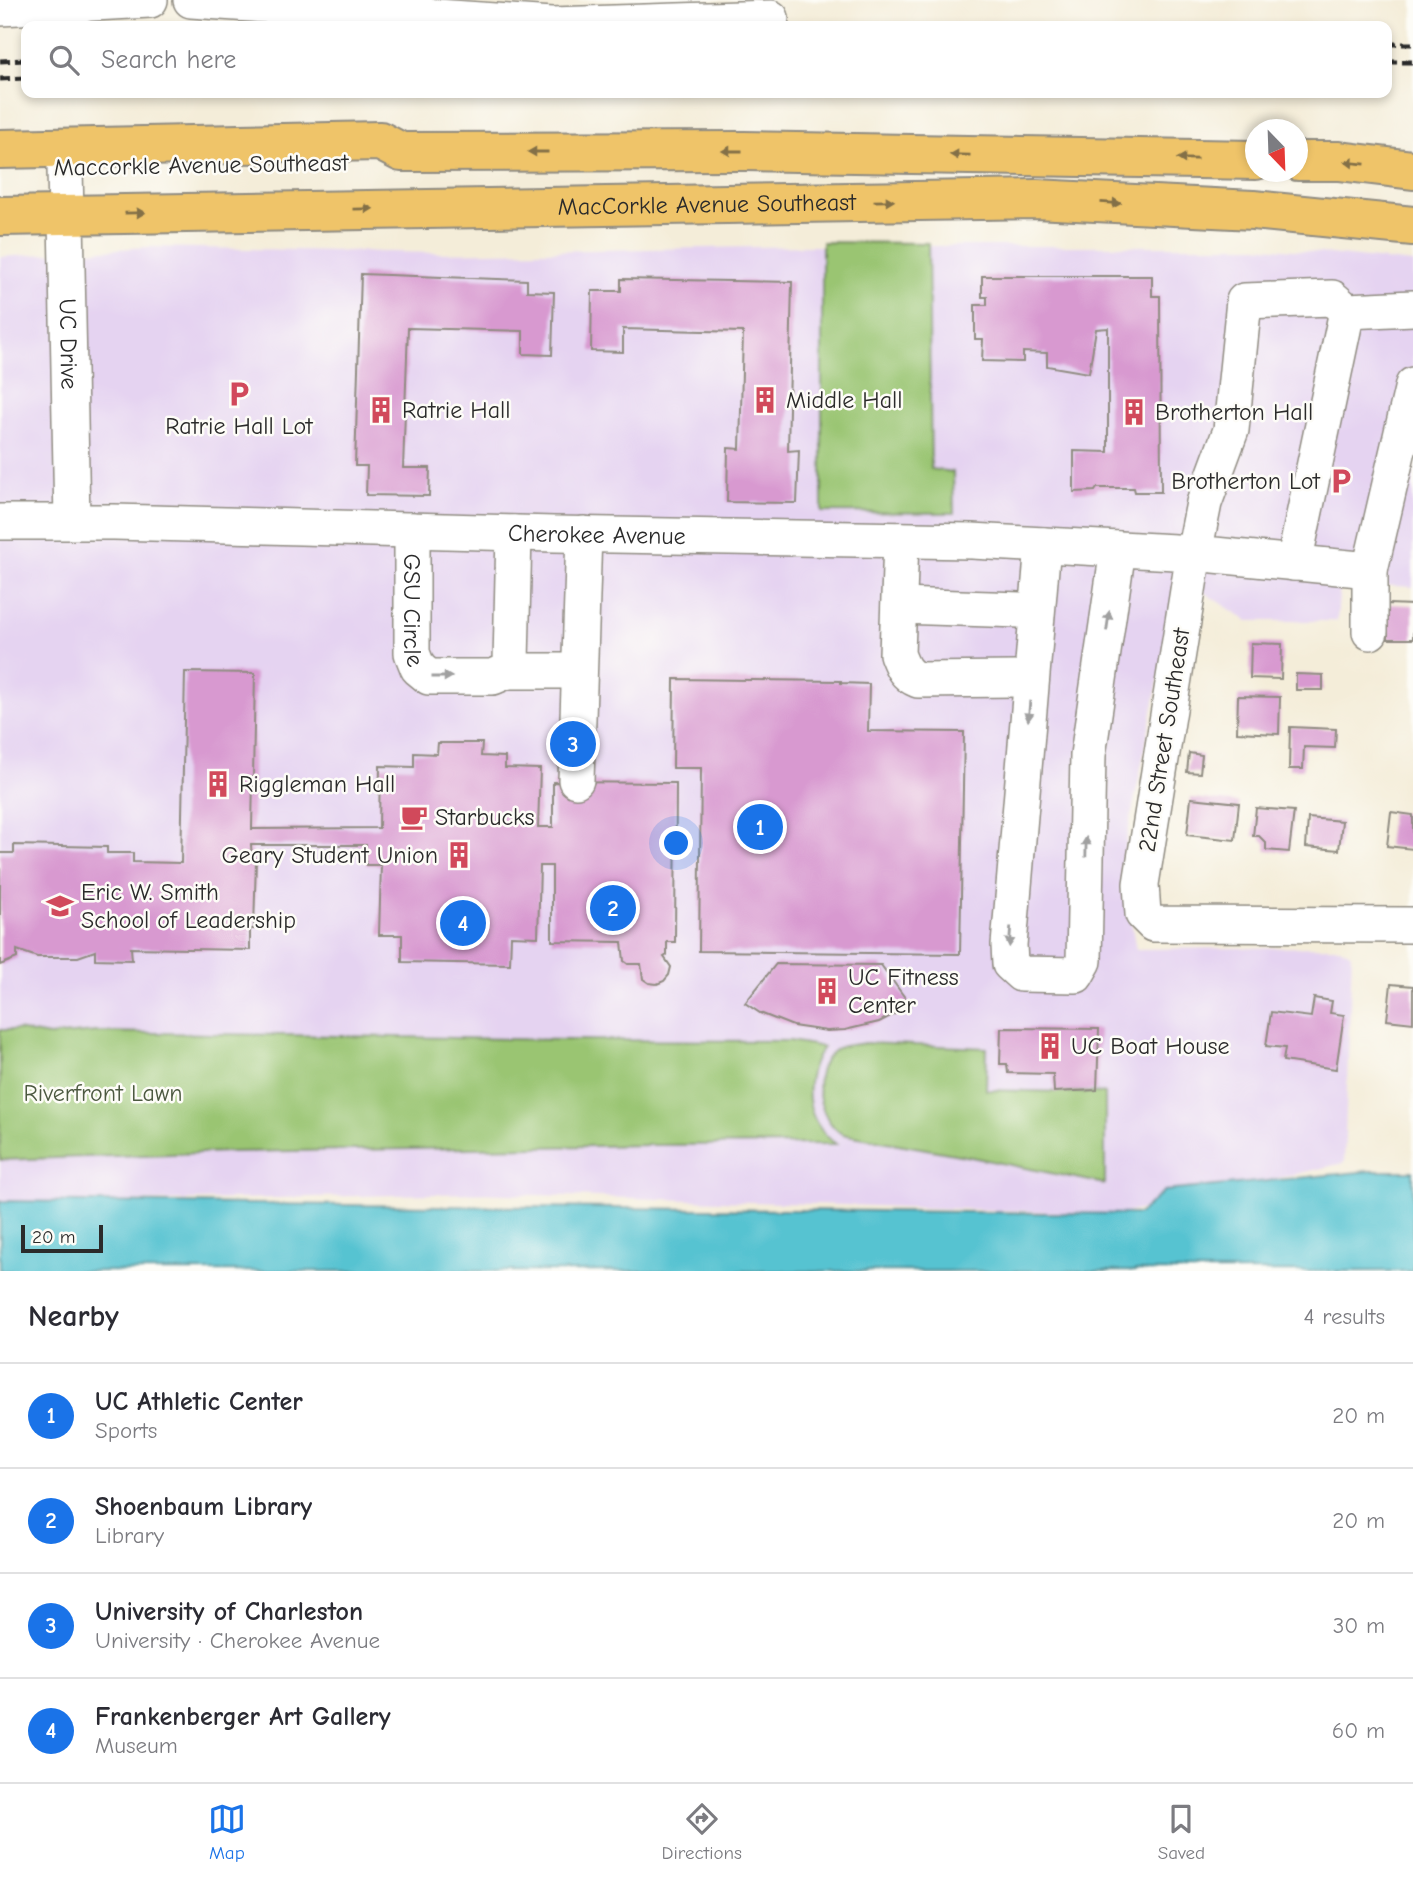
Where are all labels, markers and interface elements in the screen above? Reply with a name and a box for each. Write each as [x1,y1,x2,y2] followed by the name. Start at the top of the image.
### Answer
[21,21,1392,98] search box
[45,41,83,79] icon: search
[101,45,236,75] text: Search here
[1245,119,1308,182] north arrow
[721,145,743,157] one-way arrow
[527,146,549,158] one-way arrow
[53,148,350,182] street label: Maccorkle Avenue Southeast
[949,149,971,161] one-way arrow
[1176,153,1198,165] one-way arrow
[1344,158,1366,169] one-way arrow
[557,188,857,221] street label: MacCorkle Avenue Southeast
[873,196,895,207] one-way arrow
[1101,198,1123,209] one-way arrow
[352,203,374,215] one-way arrow
[124,208,146,219] one-way arrow
[54,298,83,390] street label: UC Drive
[224,379,254,409] parking icon: Ratrie Hall Lot
[750,385,780,415] building icon: Middle Hall
[786,386,903,414] place label: Middle Hall
[366,395,396,425] building icon: Ratrie Hall
[402,396,511,424] place label: Ratrie Hall
[1119,397,1149,427] building icon: Brotherton Hall
[1155,398,1313,426] place label: Brotherton Hall
[165,412,314,440] place label: Ratrie Hall Lot
[1326,466,1356,496] parking icon: Brotherton Lot
[1171,467,1321,495] place label: Brotherton Lot
[508,519,686,550] street label: Cherokee Avenue
[398,554,430,671] street label: GSU Circle
[1103,610,1114,632] one-way arrow
[1132,625,1196,854] street label: 22nd Street Southeast
[431,671,453,683] one-way arrow
[1023,700,1034,722] one-way arrow
[550,718,596,770] pin: 3
[203,769,233,799] building icon: Riggleman Hall
[239,770,395,798] place label: Riggleman Hall
[737,801,783,853] pin: 1
[399,802,429,832] cafe icon: Starbucks
[435,803,535,831] place label: Starbucks
[659,826,693,860] your location
[1080,836,1092,858] one-way arrow
[444,840,474,870] building icon: Geary Student Union
[222,841,438,869] place label: Geary Student Union
[81,878,296,934] place label: Eric W. Smith School of Leadership
[590,882,636,934] pin: 2
[45,891,75,921] school or university icon: Eric W. Smith School of Leadership
[440,897,486,949] pin: 4
[1004,927,1015,949] one-way arrow
[848,963,959,1019] place label: UC Fitness Center
[812,976,842,1006] building icon: UC Fitness Center
[1035,1031,1065,1061] building icon: UC Boat House
[1071,1032,1229,1060] place label: UC Boat House
[23,1079,183,1107] park label: Riverfront Lawn
[21,1222,103,1254] scale bar
[32,1226,76,1248] text: 20 m
[28,1299,119,1334] text: Nearby
[1303,1303,1385,1330] text: 4 results
[95,1387,303,1417] text: UC Athletic Center
[46,1402,56,1429] text: 1
[1332,1402,1385,1429] text: 20 m
[95,1417,157,1444] text: Sports
[95,1492,312,1522] text: Shoenbaum Library
[45,1507,57,1534] text: 2
[1332,1507,1385,1534] text: 20 m
[95,1522,164,1549] text: Library
[95,1597,363,1627] text: University of Charleston
[45,1612,57,1639] text: 3
[1333,1612,1385,1639] text: 30 m
[95,1627,380,1654] text: University · Cherokee Avenue
[95,1702,391,1732] text: Frankenberger Art Gallery
[46,1717,56,1744] text: 4
[1332,1717,1385,1744] text: 60 m
[95,1732,178,1759] text: Museum
[208,1800,246,1864] tab: Map
[662,1800,742,1864] tab: Directions
[1158,1800,1205,1864] tab: Saved

